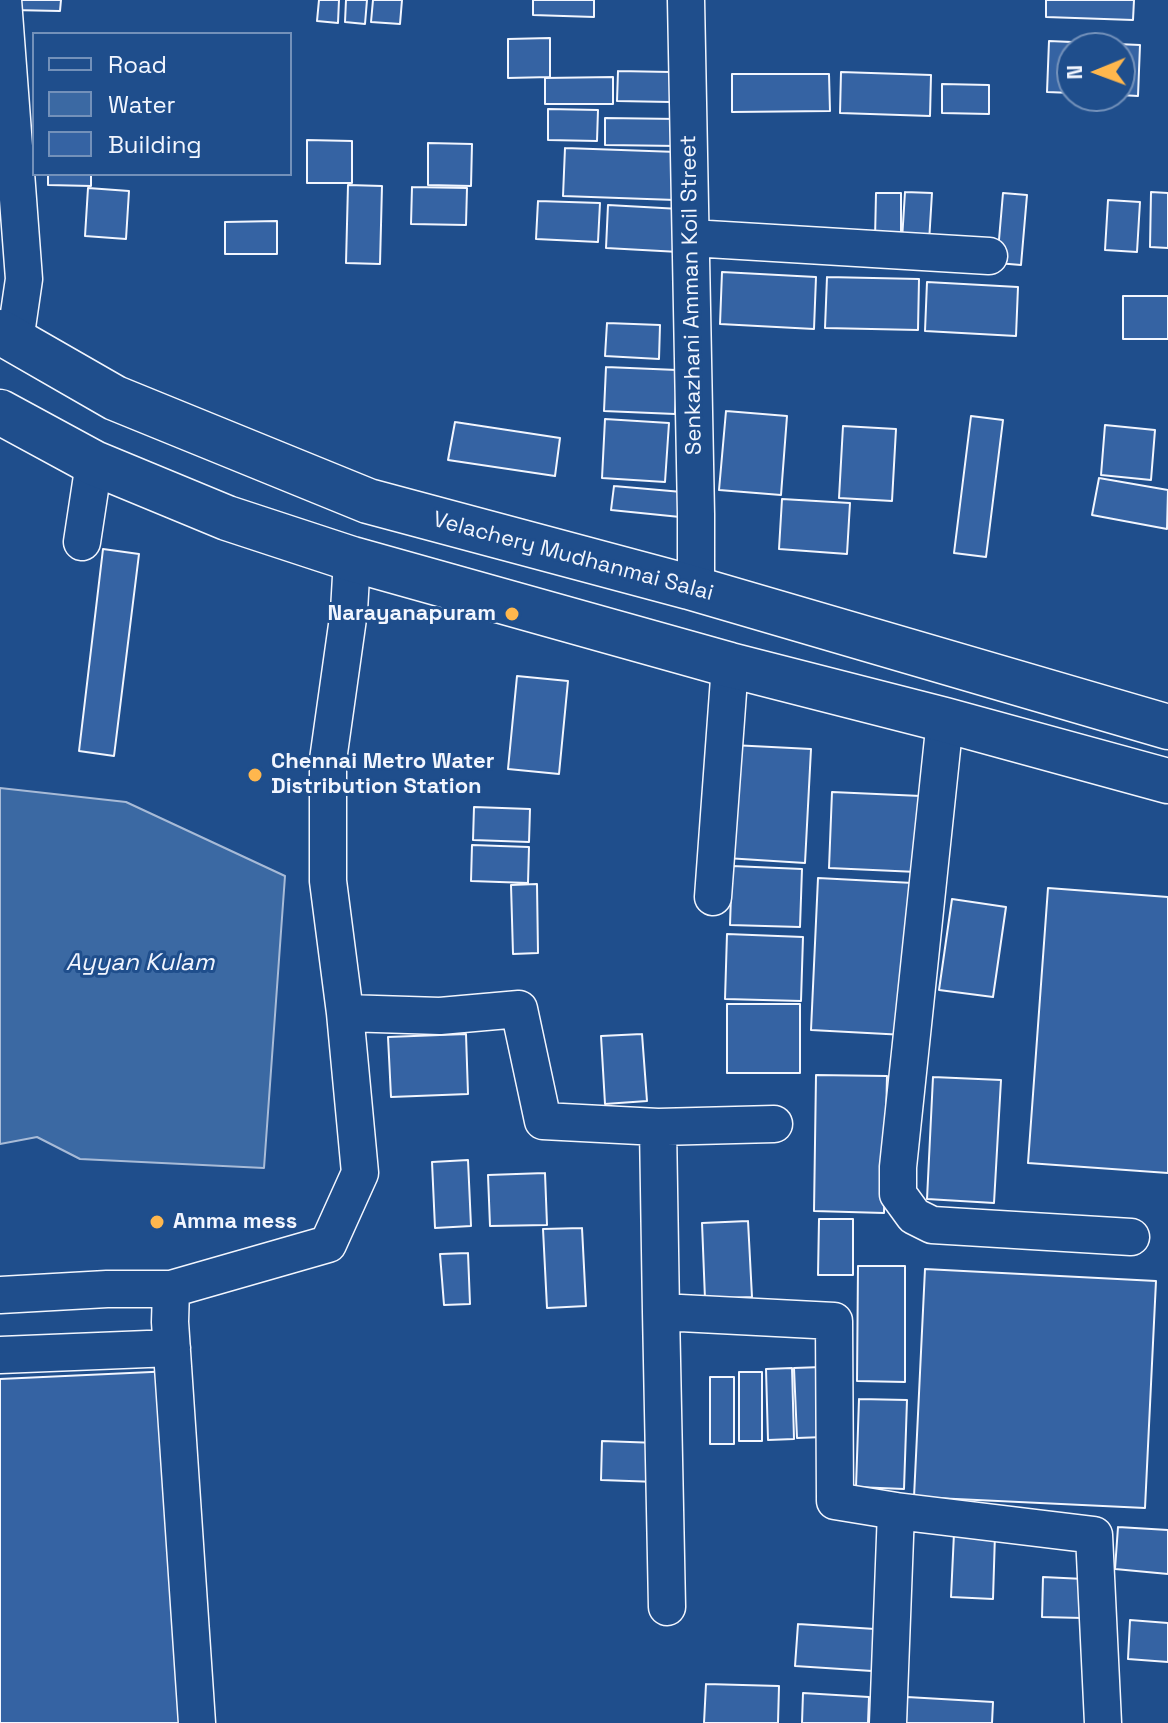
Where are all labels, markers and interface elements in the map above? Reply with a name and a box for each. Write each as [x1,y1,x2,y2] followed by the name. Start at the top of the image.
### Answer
[32,32,292,176] legend
[1056,32,1136,112] north arrow
[108,49,167,80] text: Road
[1060,65,1088,80] text: N
[108,89,176,120] text: Water
[108,129,202,160] text: Building
[676,135,708,455] street label: Senkazhani Amman Koil Street
[430,507,716,607] street label: Velachery Mudhanmai Salai
[328,601,496,627] place label: Narayanapuram
[503,605,521,623] marker: Narayanapuram
[271,749,494,800] place label: Chennai Metro Water Distribution Station
[246,766,264,784] marker: Chennai Metro Water Distribution Station
[66,949,214,977] water label: Ayyan Kulam
[173,1209,297,1235] place label: Amma mess
[148,1213,166,1231] marker: Amma mess

